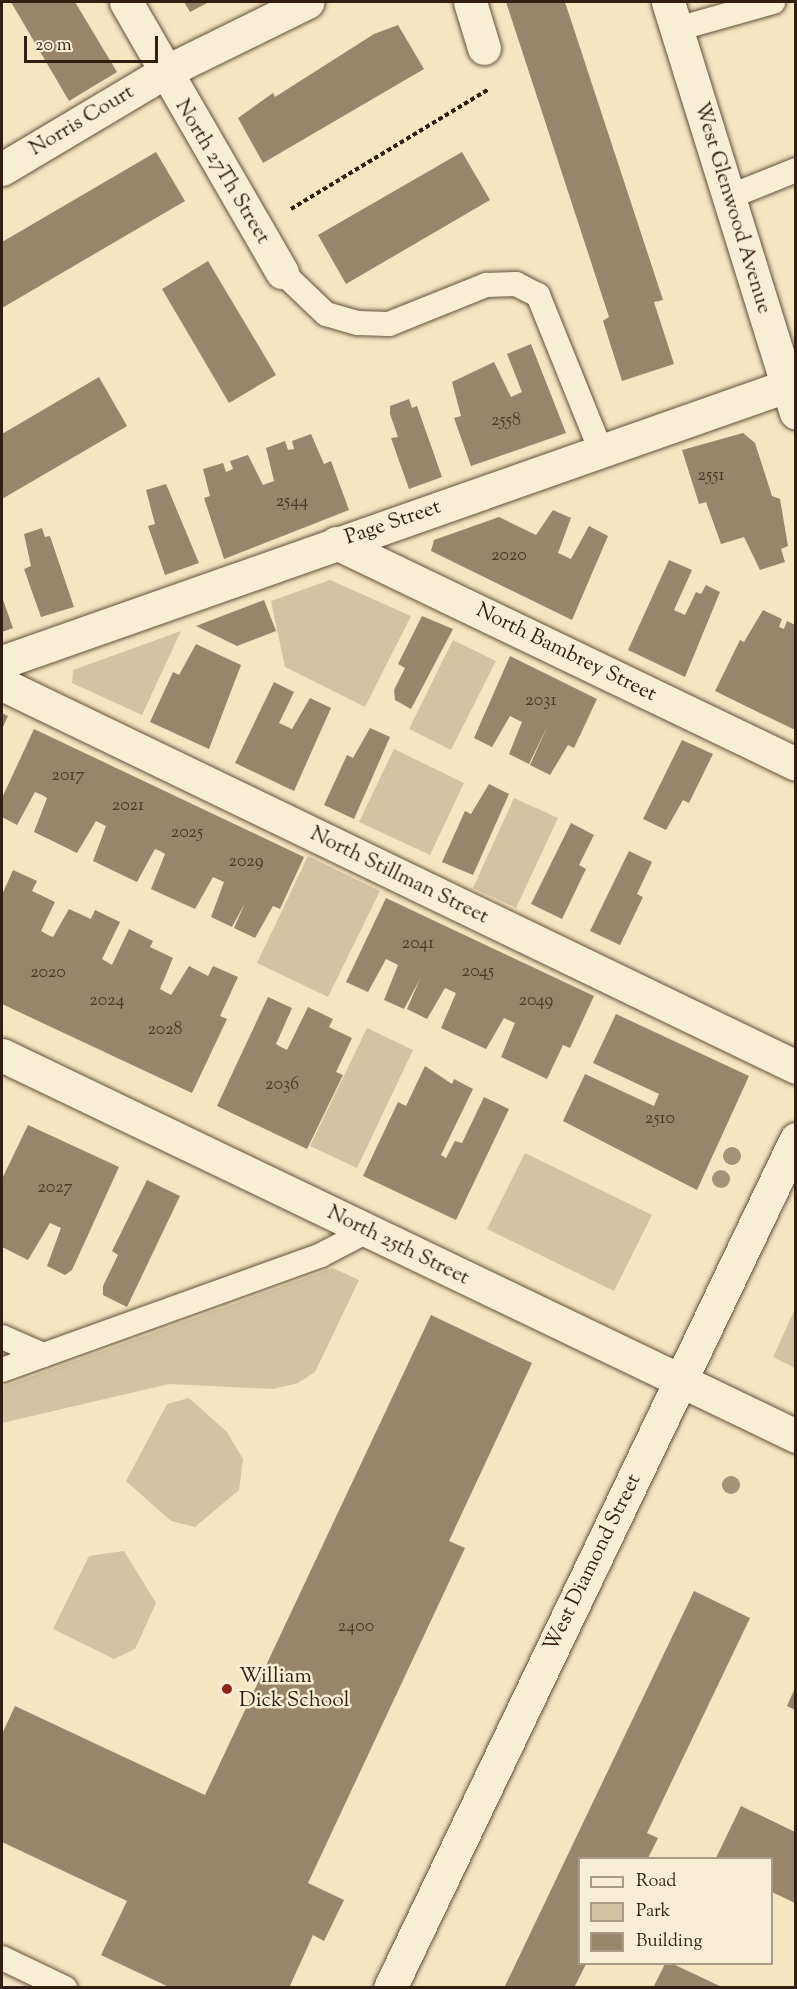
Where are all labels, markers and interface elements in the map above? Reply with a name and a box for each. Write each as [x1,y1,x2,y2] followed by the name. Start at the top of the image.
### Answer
[27,24,160,62] scale bar
[35,33,72,59] text: 20 m
[25,80,139,162] street label: Norris Court
[169,95,275,249] street label: North 27Th Street
[688,99,776,317] street label: West Glenwood Avenue
[491,410,521,432] house number: 2558
[697,465,725,487] house number: 2551
[276,491,308,513] house number: 2544
[342,495,444,551] street label: Page Street
[491,545,527,567] house number: 2020
[472,598,660,708] street label: North Bambrey Street
[525,690,557,712] house number: 2031
[52,765,84,787] house number: 2017
[112,795,144,817] house number: 2021
[171,822,203,844] house number: 2025
[306,822,492,930] street label: North Stillman Street
[229,851,263,873] house number: 2029
[402,933,434,955] house number: 2041
[462,961,494,983] house number: 2045
[30,962,66,984] house number: 2020
[89,990,125,1012] house number: 2024
[519,990,553,1012] house number: 2049
[147,1019,183,1041] house number: 2028
[265,1074,299,1096] house number: 2036
[645,1108,675,1130] house number: 2510
[37,1177,73,1199] house number: 2027
[323,1201,473,1291] street label: North 25th Street
[539,1470,647,1656] street label: West Diamond Street
[338,1616,374,1638] house number: 2400
[239,1664,350,1714] place label: William Dick School
[220,1682,234,1696] marker: William Dick School
[578,1857,773,1965] legend
[636,1869,676,1895] text: Road
[636,1899,670,1925] text: Park
[636,1929,702,1955] text: Building

